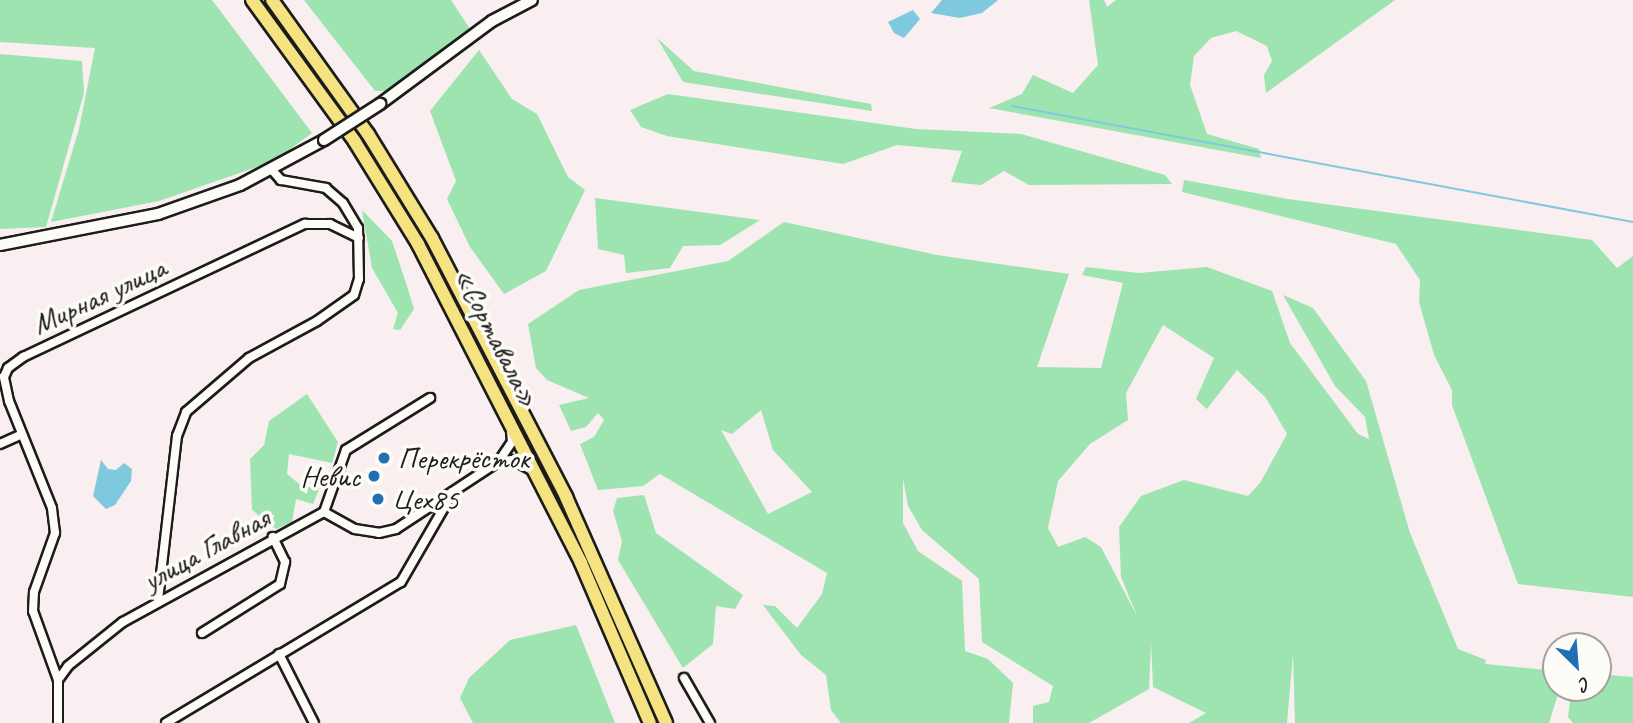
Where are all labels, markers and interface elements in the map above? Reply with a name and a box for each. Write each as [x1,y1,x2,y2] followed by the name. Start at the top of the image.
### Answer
[27,249,171,343] street label: Мирная улица
[446,261,548,413] street label: «Сортавала»
[398,440,530,476] place label: Перекрёсток
[376,450,392,466] marker: Перекрёсток
[300,458,360,494] place label: Невис
[366,468,382,484] marker: Невис
[392,481,459,517] place label: Цех85
[370,491,386,507] marker: Цех85
[136,499,276,599] street label: улица Главная
[1542,632,1612,702] north arrow
[1576,671,1594,697] text: С

